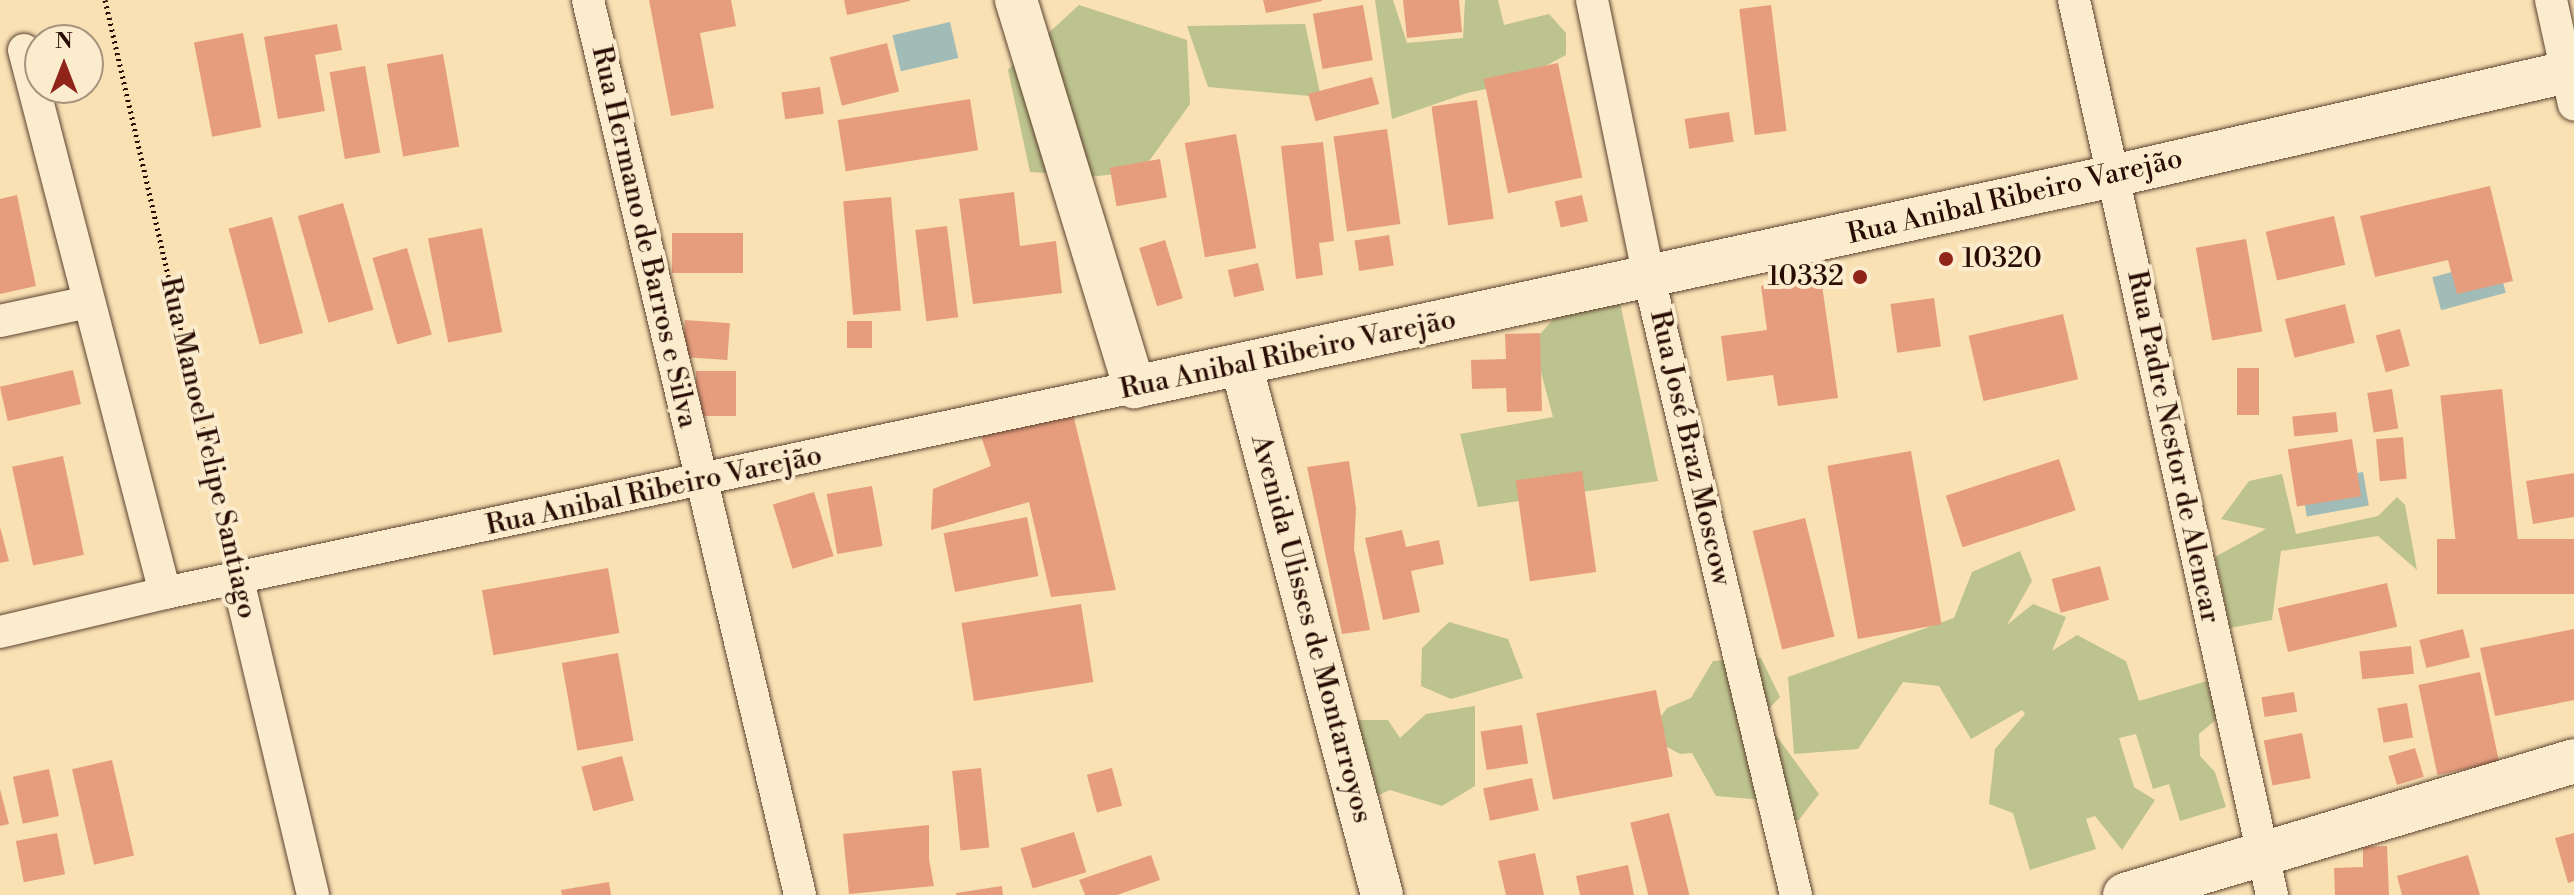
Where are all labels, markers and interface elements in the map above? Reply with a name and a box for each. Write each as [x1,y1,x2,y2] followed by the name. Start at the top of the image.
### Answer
[24,24,104,104] north arrow
[55,28,73,55] text: N
[584,43,704,431] street label: Rua Hermano de Barros e Silva
[1844,142,2186,252] street label: Rua Anibal Ribeiro Varejão
[1962,242,2042,276] place label: 10320
[1937,250,1955,268] marker: 10320
[1767,260,1844,294] place label: 10332
[1851,268,1869,286] marker: 10332
[2119,268,2227,626] street label: Rua Padre Nestor de Alencar
[152,274,264,622] street label: Rua Manoel Felipe Santiago
[1117,303,1459,407] street label: Rua Anibal Ribeiro Varejão
[1642,307,1738,589] street label: Rua José Braz Moscow
[1243,431,1379,827] street label: Avenida Ulisses de Montarroyos
[483,439,825,543] street label: Rua Anibal Ribeiro Varejão

